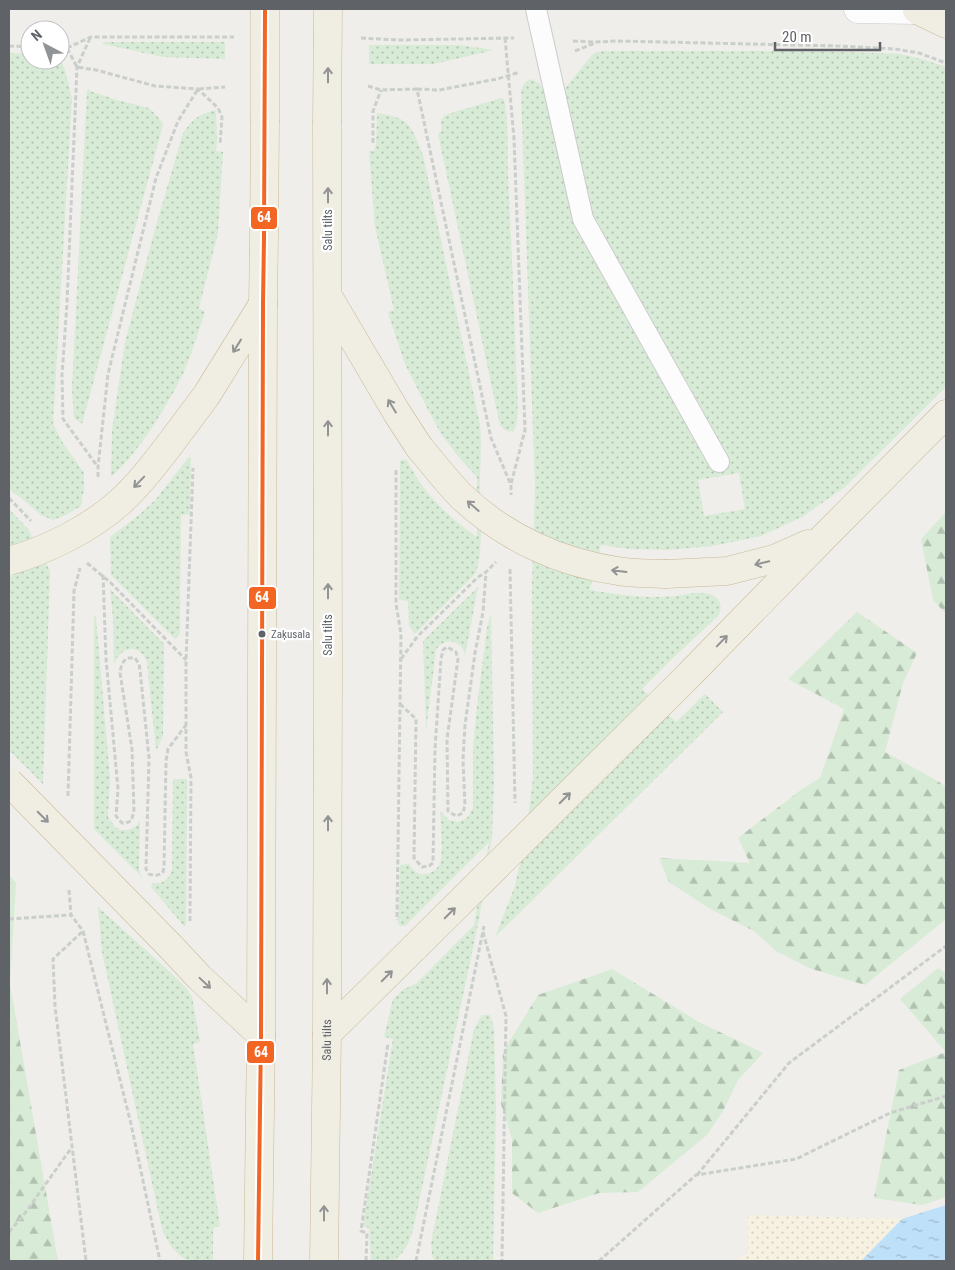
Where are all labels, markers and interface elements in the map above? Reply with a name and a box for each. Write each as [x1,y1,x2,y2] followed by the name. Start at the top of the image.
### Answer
[20,20,70,70] north arrow
[775,20,880,52] scale bar
[28,26,45,44] text: N
[782,28,812,46] text: 20 m
[323,67,333,83] one-way arrow
[323,187,333,203] one-way arrow
[250,206,278,230] line badge: 64
[257,209,271,225] text: 64
[321,209,335,251] street label: Salu tilts
[232,338,242,352] one-way arrow
[387,399,397,413] one-way arrow
[323,420,333,436] one-way arrow
[133,475,145,488] one-way arrow
[466,500,479,512] one-way arrow
[754,558,770,568] one-way arrow
[611,566,627,576] one-way arrow
[323,583,333,599] one-way arrow
[248,586,277,610] line badge: 64
[255,589,269,605] text: 64
[321,614,335,656] street label: Salu tilts
[271,628,310,641] place label: Zaķusala
[257,629,267,639] marker: Zaķusala
[716,635,728,648] one-way arrow
[559,792,571,805] one-way arrow
[37,811,49,823] one-way arrow
[323,815,333,832] one-way arrow
[444,907,456,919] one-way arrow
[380,970,393,982] one-way arrow
[198,977,211,989] one-way arrow
[322,978,332,994] one-way arrow
[320,1019,334,1061] street label: Salu tilts
[246,1040,275,1064] line badge: 64
[254,1044,268,1060] text: 64
[319,1205,329,1221] one-way arrow

